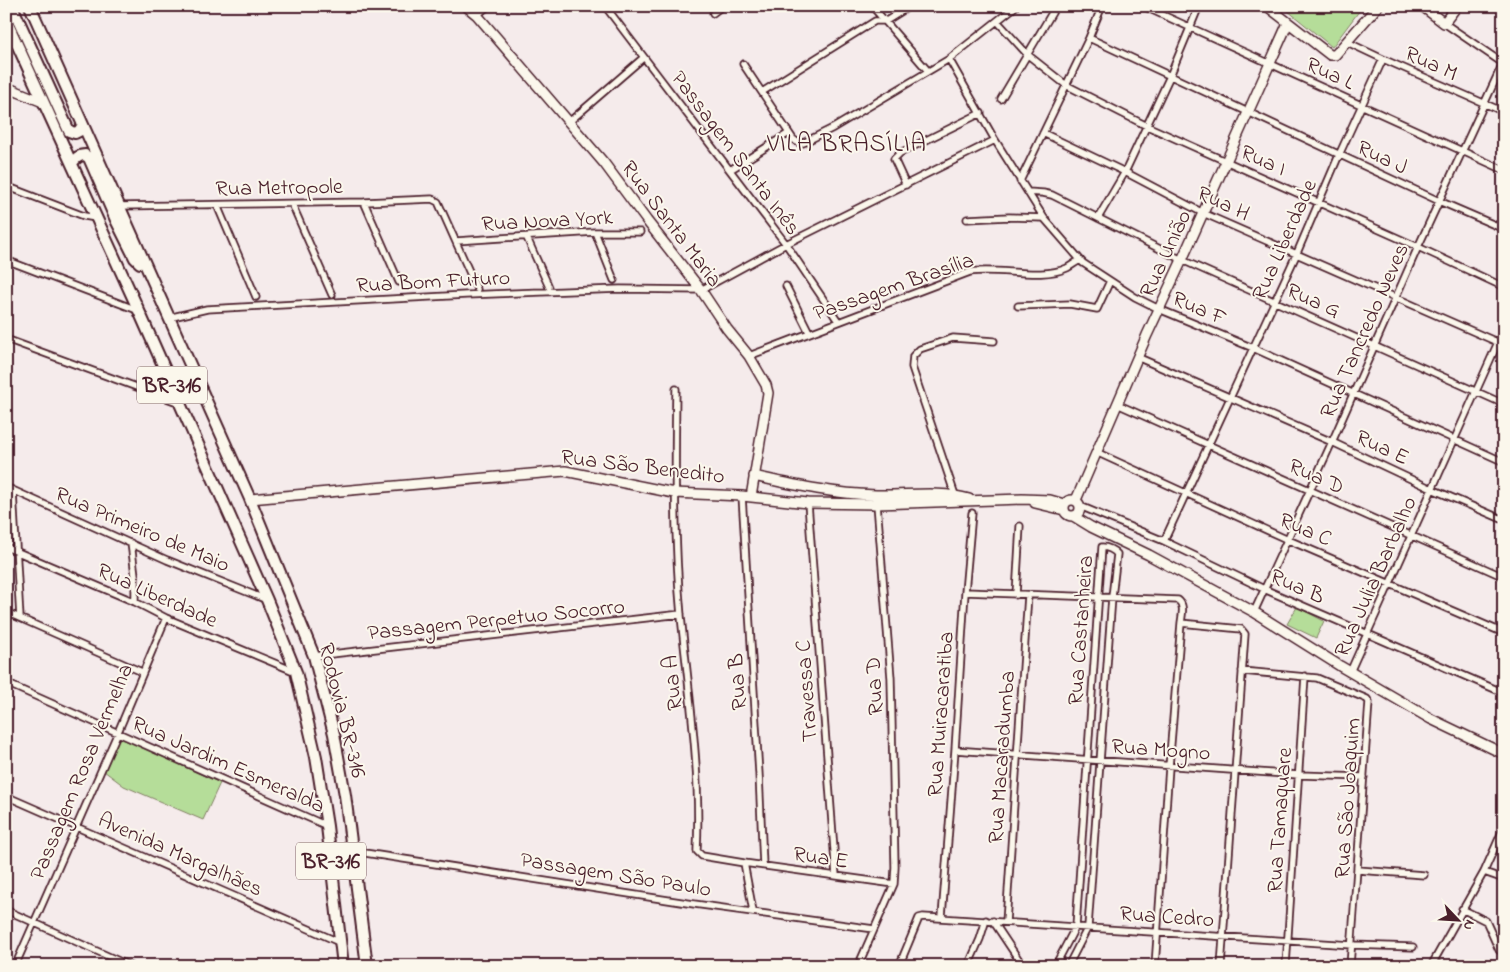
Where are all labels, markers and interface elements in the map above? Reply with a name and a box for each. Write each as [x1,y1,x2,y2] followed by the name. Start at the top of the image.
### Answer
[1399,39,1463,91] street label: Rua M
[1300,50,1360,100] street label: Rua L
[661,65,807,243] street label: Passagem Santa Inês
[766,127,927,163] district label: VILA BRASÍLIA
[1351,133,1412,184] street label: Rua J
[1235,138,1291,186] street label: Rua I
[612,155,729,295] street label: Rua Santa Maria
[215,172,343,206] street label: Rua Metropole
[1245,175,1327,306] street label: Rua Liberdade
[1191,179,1254,231] street label: Rua H
[481,203,614,241] street label: Rua Nova York
[1132,205,1201,303] street label: Rua União
[1313,239,1419,424] street label: Rua Tancredo Neves
[809,245,979,331] street label: Passagem Brasília
[355,263,511,303] street label: Rua Bom Futuro
[1281,276,1345,328] street label: Rua G
[1167,284,1231,335] street label: Rua F
[137,366,207,404] road number: BR-316
[1350,423,1414,475] street label: Rua E
[559,442,726,494] street label: Rua São Benedito
[1283,451,1349,504] street label: Rua D
[49,479,234,582] street label: Rua Primeiro de Maio
[1327,492,1427,663] street label: Rua Julia Barbalho
[1274,505,1336,556] street label: Rua C
[1061,554,1103,706] street label: Rua Castanheira
[91,556,222,638] street label: Rua Liberdade
[1264,562,1329,614] street label: Rua B
[366,592,627,651] street label: Passagem Perpetuo Socorro
[920,630,964,798] street label: Rua Muiracaratiba
[788,639,828,743] street label: Travessa C
[309,640,373,782] street label: Rodovia BR-316
[721,652,757,711] street label: Rua B
[655,653,693,712] street label: Rua A
[858,656,893,716] street label: Rua D
[23,659,144,886] street label: Passagem Rosa Vermelha
[981,670,1025,845] street label: Rua Macaradumba
[126,709,330,823] street label: Rua Jardim Esmeralda
[1327,717,1371,880] street label: Rua São Joaquim
[1110,732,1211,771] street label: Rua Mogno
[1260,746,1302,894] street label: Rua Tamaquare
[92,805,267,907] street label: Avenida Margalhães
[791,839,850,879] street label: Rua E
[296,842,366,879] road number: BR-316
[518,845,713,908] street label: Passagem São Paulo
[1432,894,1482,944] north arrow
[1118,899,1215,937] street label: Rua Cedro
[1457,916,1480,934] text: N

